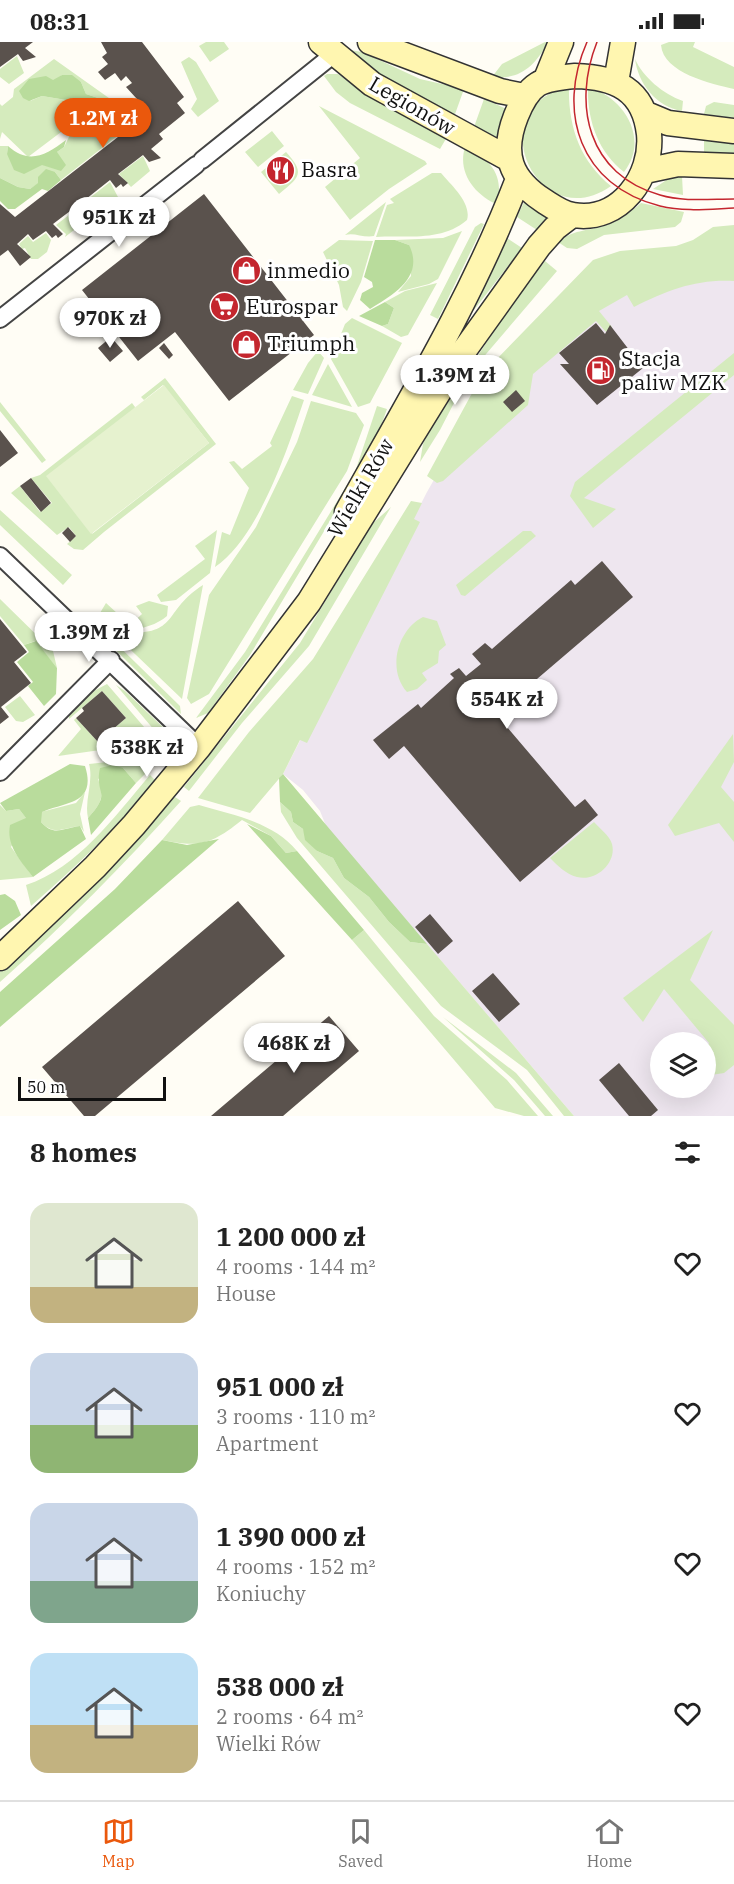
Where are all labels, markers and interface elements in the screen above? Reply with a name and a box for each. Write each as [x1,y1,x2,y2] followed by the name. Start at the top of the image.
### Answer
[30,7,89,36] text: 08:31
[364,69,461,141] street label: Legionów
[48,98,158,149] pin: 1.2M zł
[68,104,138,131] text: 1.2M zł
[264,154,296,186] restaurant icon: Basra
[301,155,358,183] place label: Basra
[64,197,174,248] pin: 951K zł
[83,203,155,230] text: 951K zł
[230,255,262,287] shop icon: inmedio
[267,256,350,284] place label: inmedio
[209,291,241,323] supermarket icon: Eurospar
[246,292,338,320] place label: Eurospar
[55,298,165,349] pin: 970K zł
[74,304,146,331] text: 970K zł
[230,328,262,360] shop icon: Triumph
[267,329,355,357] place label: Triumph
[621,344,726,396] place label: Stacja paliw MZK
[393,355,517,406] pin: 1.39M zł
[584,355,616,387] fuel station icon: Stacja paliw MZK
[414,361,496,388] text: 1.39M zł
[321,432,400,542] street label: Wielki Rów
[27,612,151,663] pin: 1.39M zł
[48,618,130,645] text: 1.39M zł
[452,679,562,730] pin: 554K zł
[471,685,543,712] text: 554K zł
[92,727,202,778] pin: 538K zł
[111,733,183,760] text: 538K zł
[239,1023,349,1074] pin: 468K zł
[258,1029,330,1056] text: 468K zł
[650,1032,716,1098] map controls
[650,1032,716,1098] button: layers
[18,1074,166,1102] scale bar
[27,1077,65,1097] text: 50 m
[30,1135,137,1169] text: 8 homes
[671,1136,704,1169] icon: filters
[216,1219,365,1253] text: 1 200 000 zł
[78,1227,150,1299] icon: home
[671,1247,704,1280] icon: heart
[216,1253,375,1280] text: 4 rooms · 144 m²
[216,1280,276,1307] text: House
[216,1369,344,1403] text: 951 000 zł
[78,1377,150,1449] icon: home
[671,1397,704,1430] icon: heart
[216,1403,375,1430] text: 3 rooms · 110 m²
[216,1430,319,1457] text: Apartment
[216,1519,365,1553] text: 1 390 000 zł
[78,1527,150,1599] icon: home
[671,1547,704,1580] icon: heart
[216,1553,375,1580] text: 4 rooms · 152 m²
[216,1580,306,1607] text: Koniuchy
[216,1669,344,1703] text: 538 000 zł
[78,1677,150,1749] icon: home
[671,1697,704,1730] icon: heart
[216,1703,363,1730] text: 2 rooms · 64 m²
[216,1730,321,1757] text: Wielki Rów
[102,1815,135,1871] tab: Map
[338,1815,383,1871] tab: Saved
[587,1815,632,1871] tab: Home

